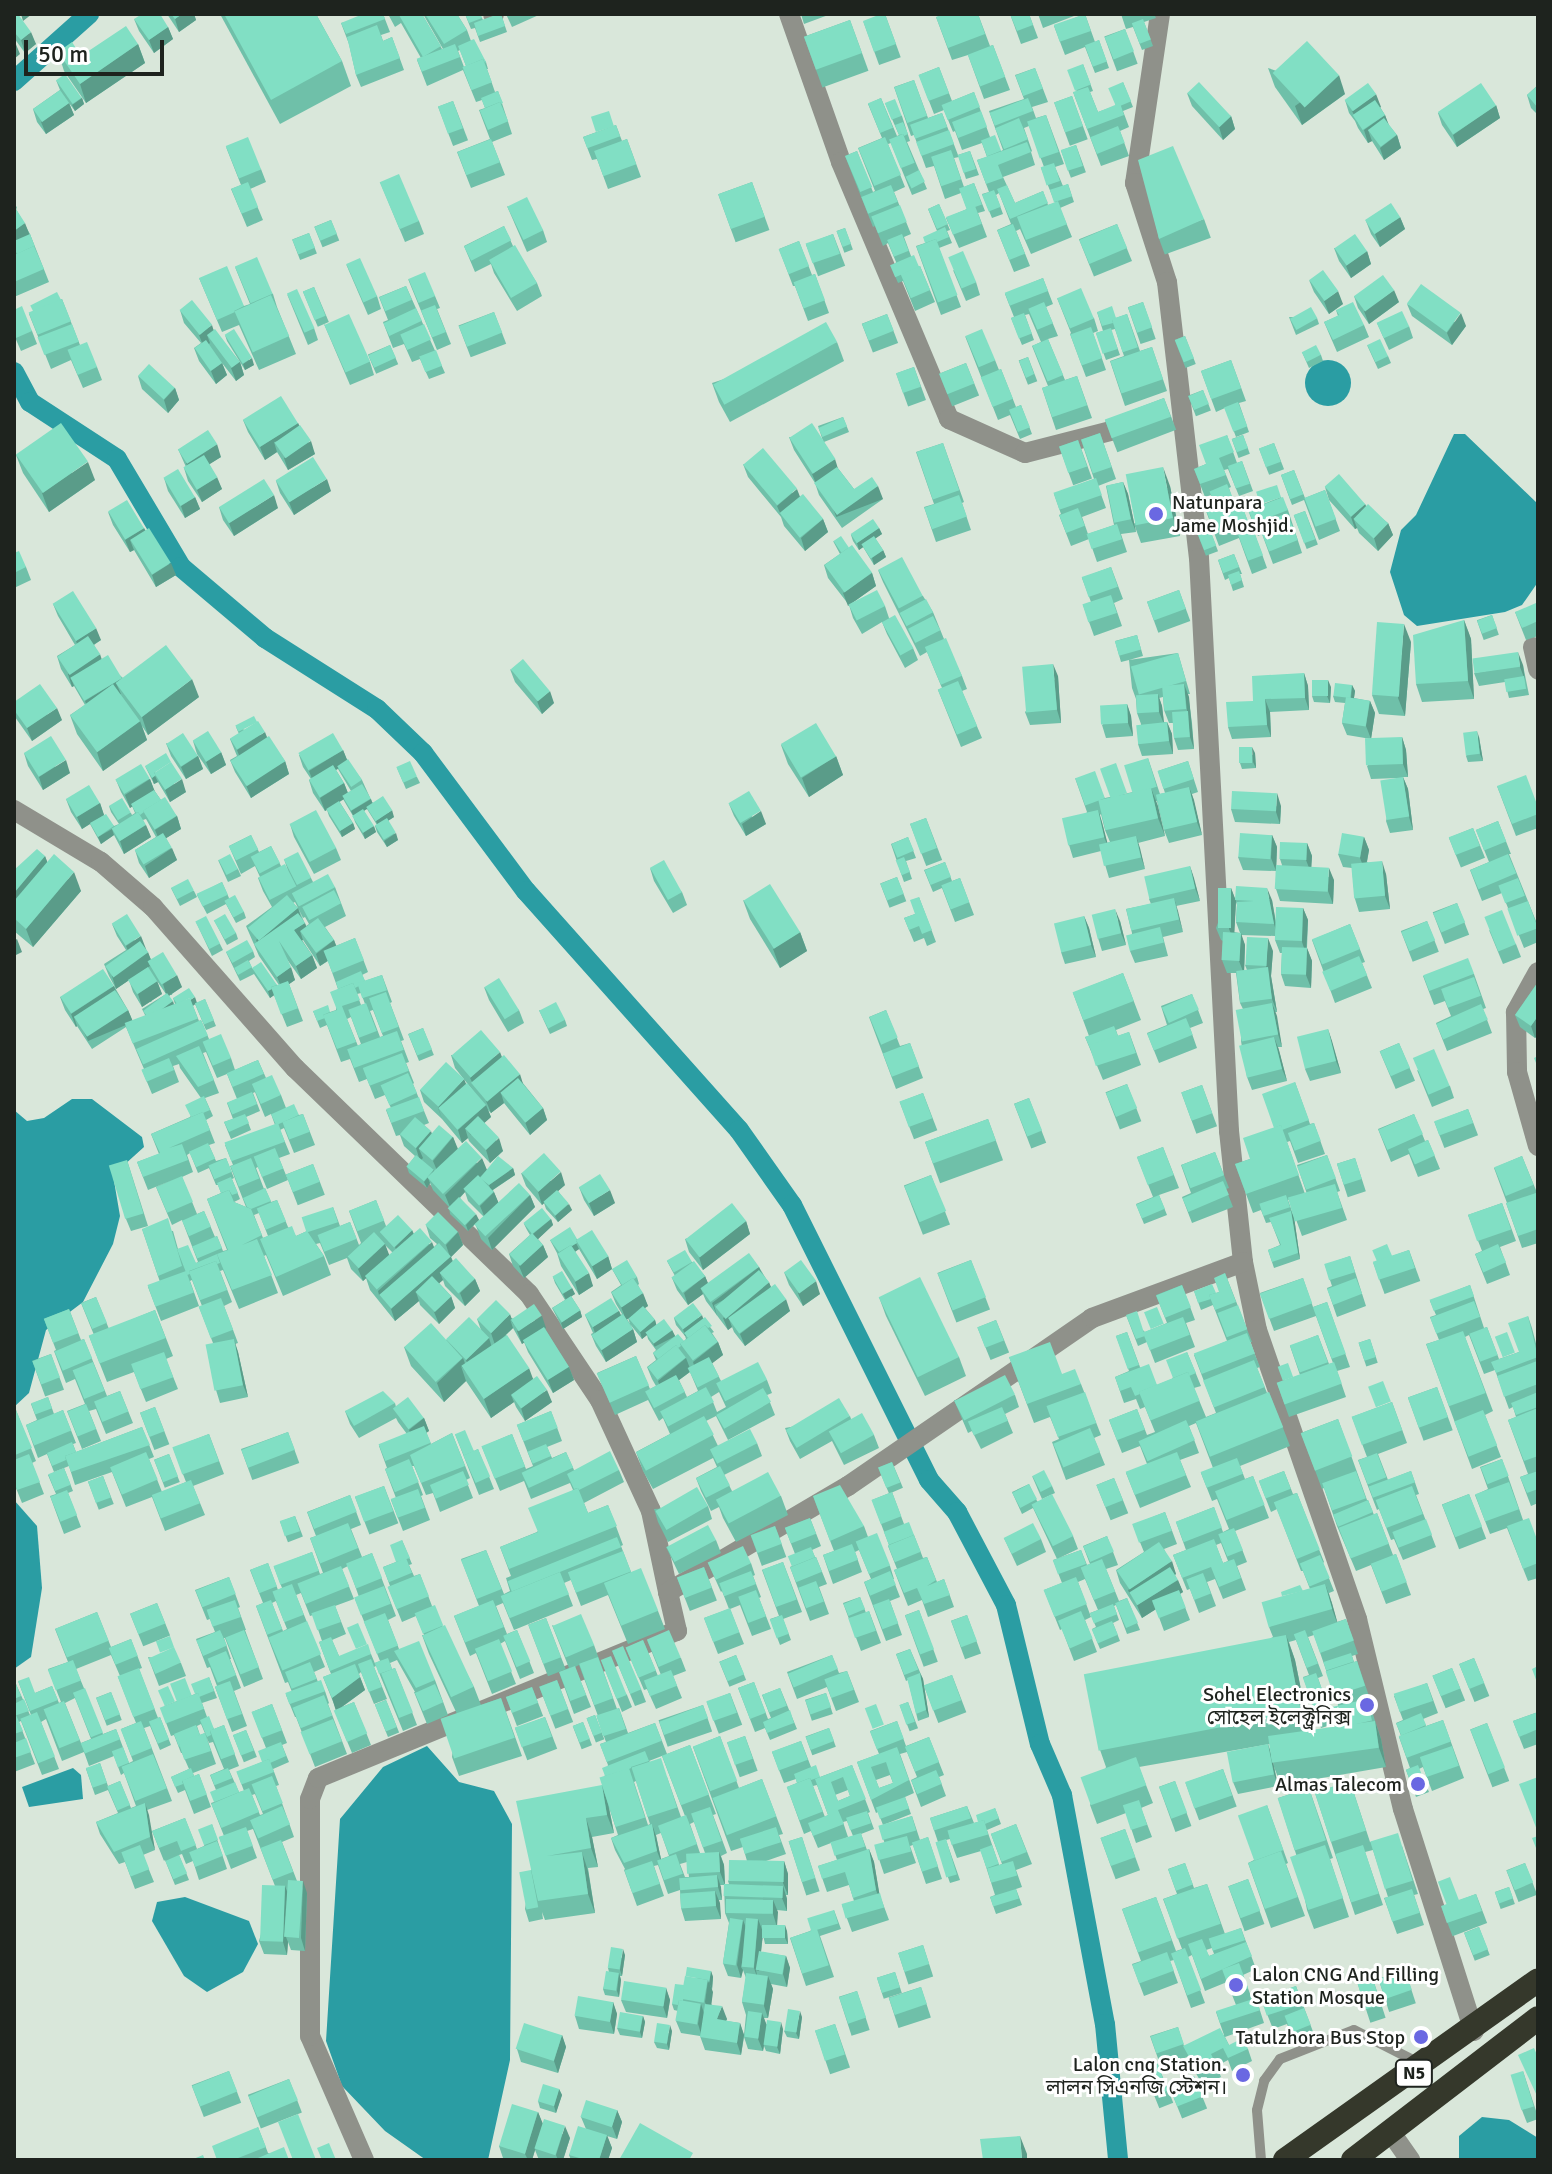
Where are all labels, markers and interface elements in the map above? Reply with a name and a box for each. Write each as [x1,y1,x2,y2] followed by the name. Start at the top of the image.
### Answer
[28,24,168,74] scale bar
[38,39,88,69] text: 50 m
[1172,490,1294,537] place label: Natunpara Jame Moshjid.
[1147,505,1165,523] marker: Natunpara Jame Moshjid.
[1203,1682,1351,1729] place label: Sohel Electronics সোহেল ইলেক্ট্রনিক্স
[1358,1696,1376,1714] marker: Sohel Electronics সোহেল ইলেক্ট্রনিক্স
[1275,1772,1402,1796] place label: Almas Talecom
[1409,1775,1427,1793] marker: Almas Talecom
[1252,1962,1439,2009] place label: Lalon CNG And Filling Station Mosque
[1227,1976,1245,1994] marker: Lalon CNG And Filling Station Mosque
[1235,2025,1405,2049] place label: Tatulzhora Bus Stop
[1412,2028,1430,2046] marker: Tatulzhora Bus Stop
[1046,2052,1227,2099] place label: Lalon cng Station. লালন সিএনজি স্টেশন।
[1394,2059,1434,2087] road number: N5
[1234,2066,1252,2084] marker: Lalon cng Station. লালন সিএনজি স্টেশন।

